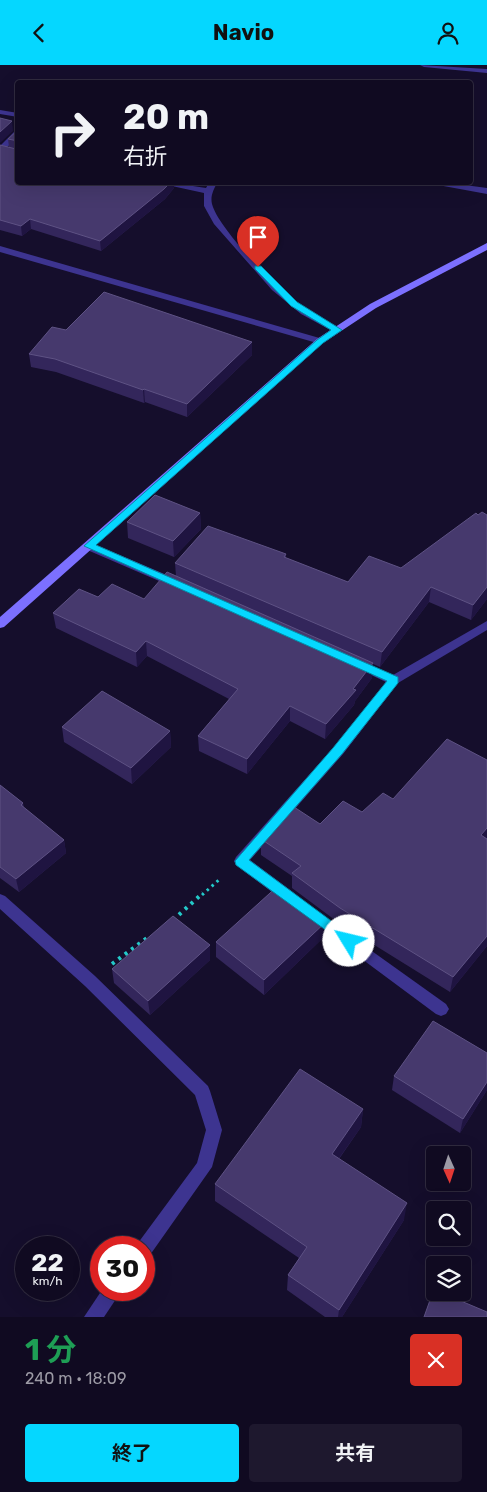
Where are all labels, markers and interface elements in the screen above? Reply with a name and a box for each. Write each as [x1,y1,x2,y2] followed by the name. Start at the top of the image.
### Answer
[25,19,53,47] icon: back
[213,19,274,46] text: Navio
[434,19,462,47] icon: person
[123,96,209,138] text: 20 m
[40,100,105,165] icon: right
[123,143,167,170] text: 右折
[237,216,279,267] pin
[244,223,272,251] icon: arrive
[322,914,374,966] position arrow
[426,1146,471,1191] north arrow
[426,1146,471,1301] map controls
[426,1201,471,1246] button: search
[90,1236,155,1301] speed limit sign: 30
[31,1248,64,1277] text: 22
[426,1256,471,1301] button: layers
[33,1274,62,1288] text: km/h
[25,1332,76,1368] text: 1 分
[410,1334,462,1386] button: close
[25,1369,126,1388] text: 240 m · 18:09
[25,1424,239,1482] button: 終了
[249,1424,462,1482] button: 共有

